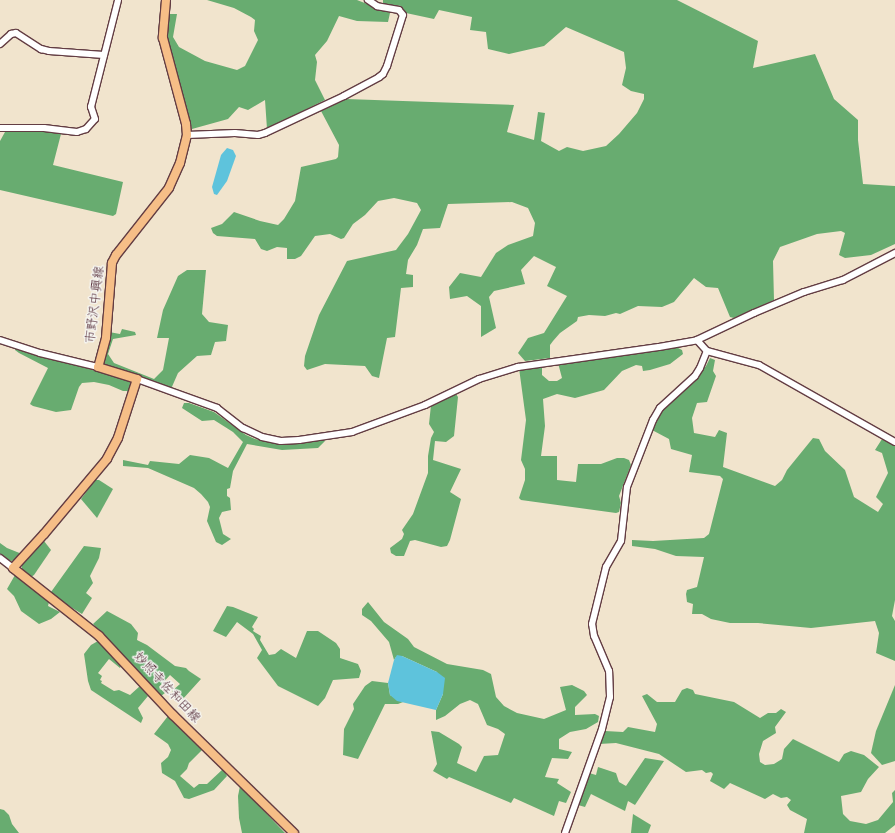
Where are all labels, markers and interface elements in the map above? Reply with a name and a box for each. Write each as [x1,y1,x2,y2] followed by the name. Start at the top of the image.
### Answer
[84,265,108,345] street label: 市野沢中興線
[129,649,203,727] street label: 妙照寺佐和田線

